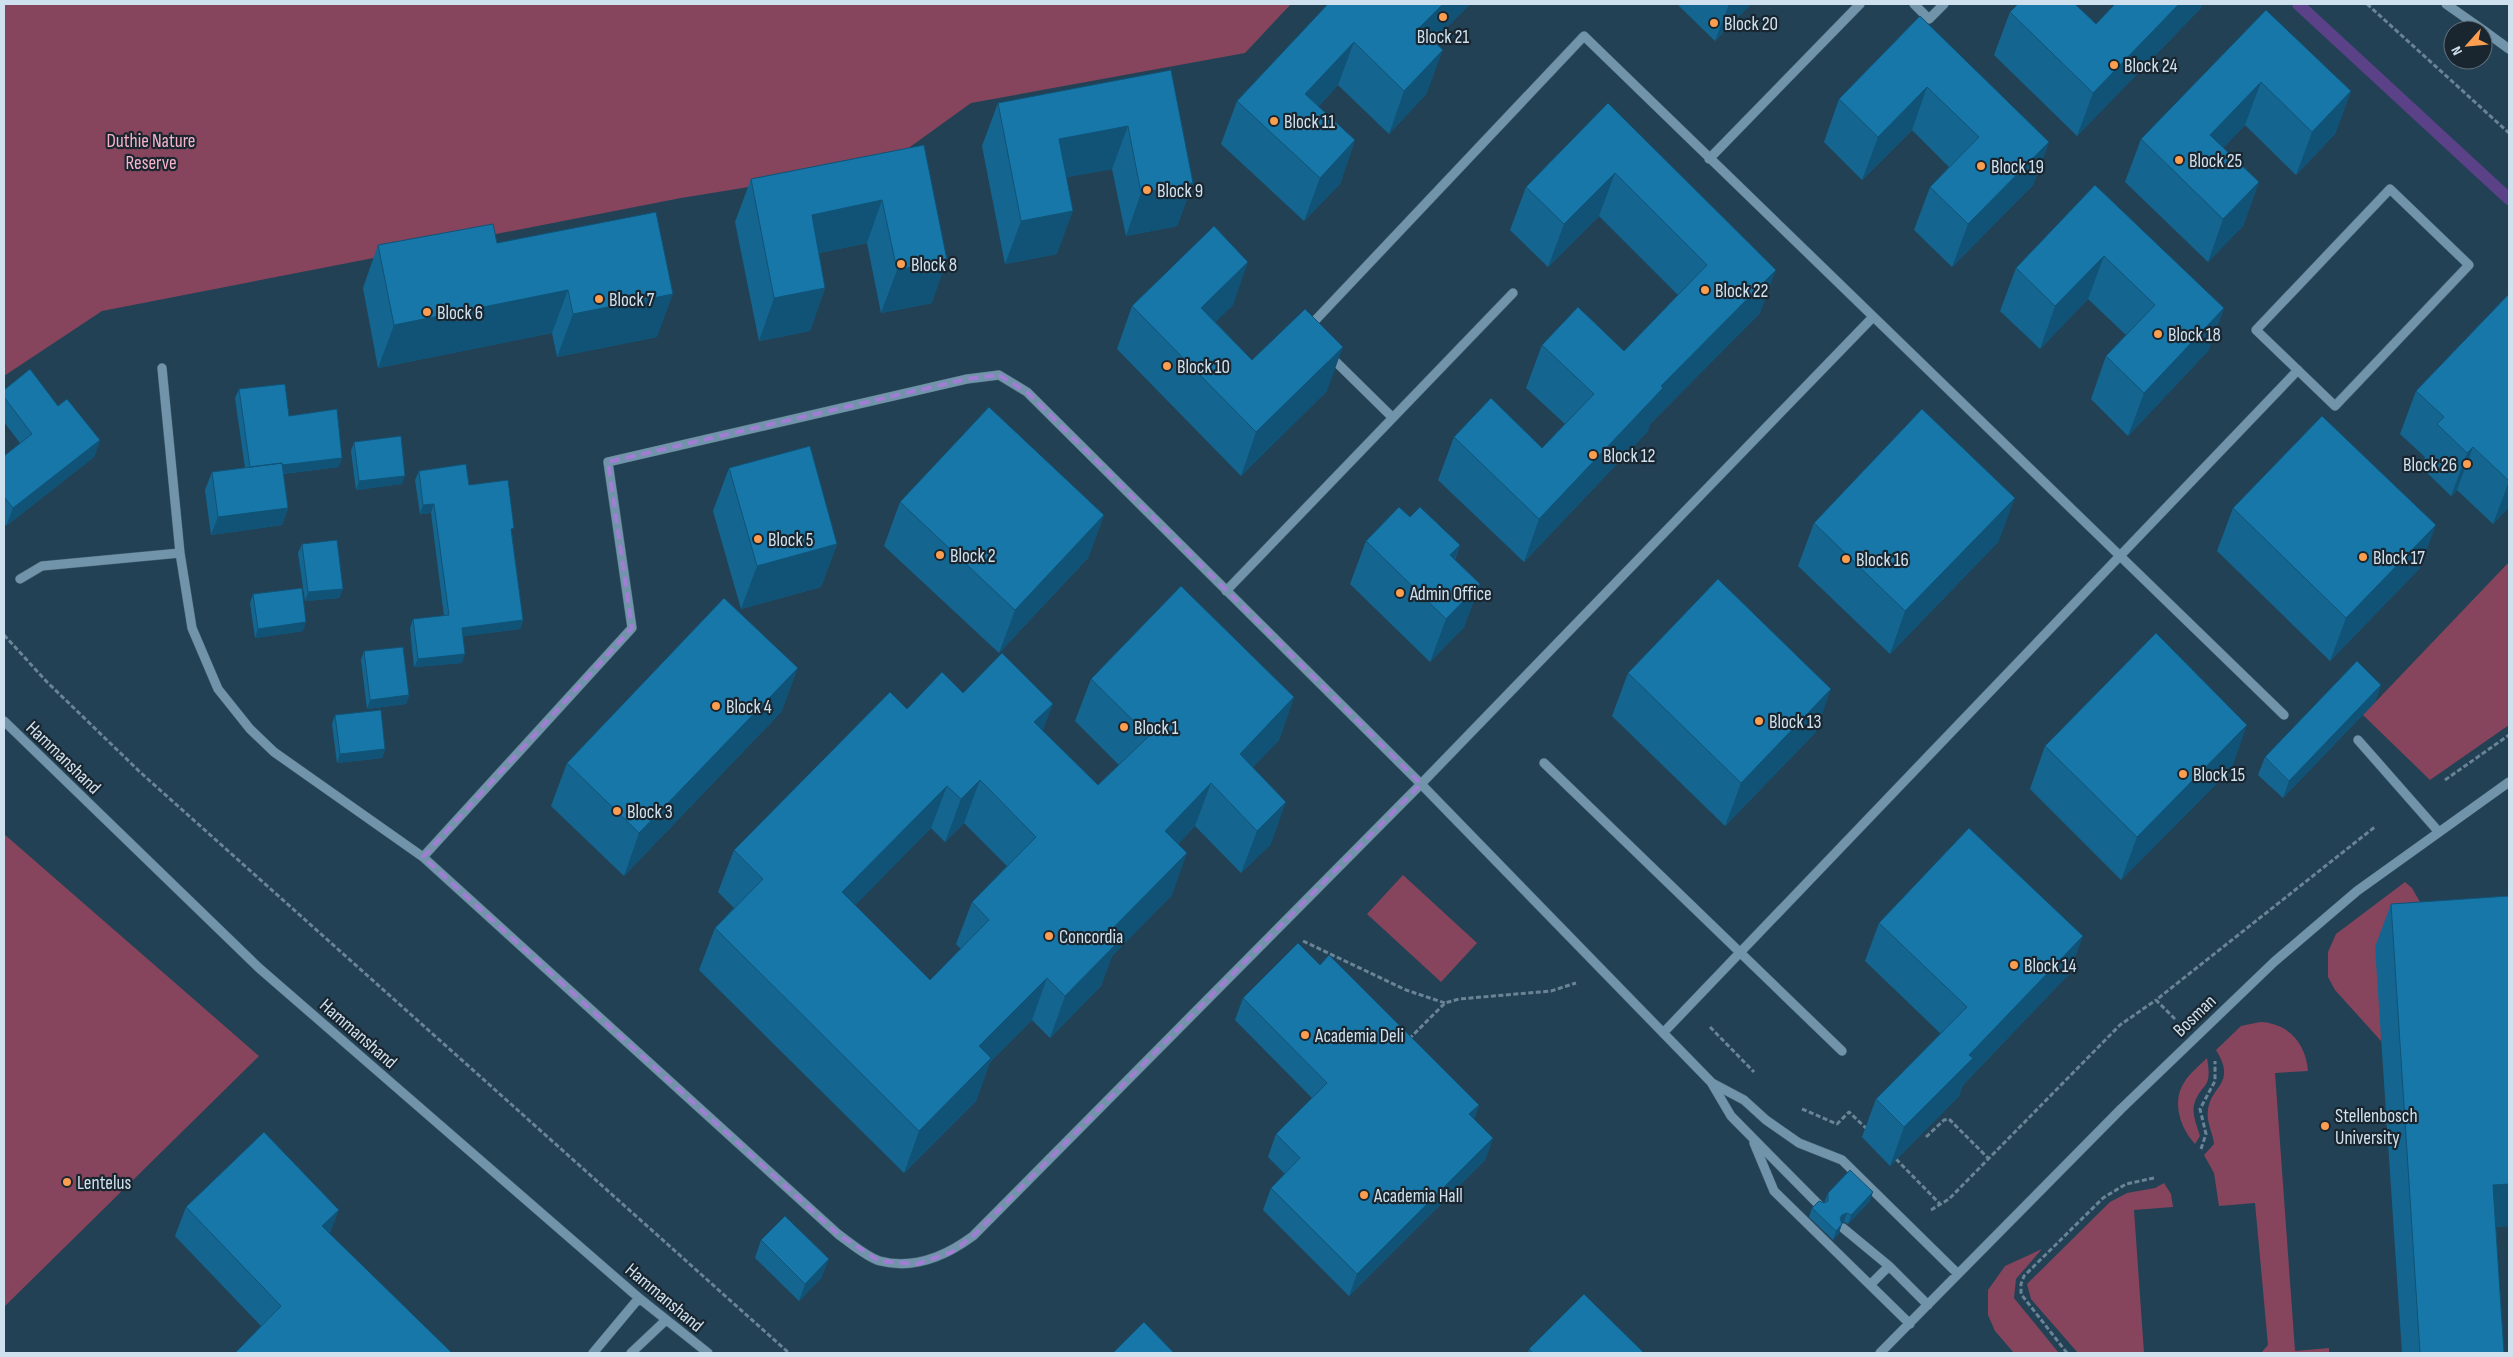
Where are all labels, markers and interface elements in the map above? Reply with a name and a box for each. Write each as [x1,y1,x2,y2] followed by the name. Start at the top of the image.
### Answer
[1437,11,1449,23] marker: Block 21
[1724,13,1778,36] place label: Block 20
[1708,17,1720,29] marker: Block 20
[2443,20,2493,70] north arrow
[1417,26,1469,49] place label: Block 21
[2448,43,2466,58] text: N
[2124,55,2177,78] place label: Block 24
[2108,59,2120,71] marker: Block 24
[1284,111,1335,134] place label: Block 11
[1268,115,1280,127] marker: Block 11
[107,130,195,175] park label: Duthie Nature Reserve
[2189,150,2242,173] place label: Block 25
[2173,154,2185,166] marker: Block 25
[1991,156,2044,179] place label: Block 19
[1975,160,1987,172] marker: Block 19
[1157,180,1203,203] place label: Block 9
[1141,184,1153,196] marker: Block 9
[911,254,957,277] place label: Block 8
[895,258,907,270] marker: Block 8
[1715,280,1768,303] place label: Block 22
[1699,284,1711,296] marker: Block 22
[609,289,655,312] place label: Block 7
[593,293,605,305] marker: Block 7
[437,302,483,325] place label: Block 6
[421,306,433,318] marker: Block 6
[2168,324,2221,347] place label: Block 18
[2152,328,2164,340] marker: Block 18
[1177,356,1230,379] place label: Block 10
[1161,360,1173,372] marker: Block 10
[1603,445,1655,468] place label: Block 12
[1587,449,1599,461] marker: Block 12
[2403,454,2457,477] place label: Block 26
[2461,458,2473,470] marker: Block 26
[768,529,813,552] place label: Block 5
[752,533,764,545] marker: Block 5
[950,545,996,568] place label: Block 2
[2373,547,2425,570] place label: Block 17
[934,549,946,561] marker: Block 2
[1856,549,1909,572] place label: Block 16
[2357,551,2369,563] marker: Block 17
[1840,553,1852,565] marker: Block 16
[1409,583,1492,606] place label: Admin Office
[1394,587,1406,599] marker: Admin Office
[726,696,772,719] place label: Block 4
[710,700,722,712] marker: Block 4
[1769,711,1821,734] place label: Block 13
[1753,715,1765,727] marker: Block 13
[21,717,105,799] street label: Hammanshand
[1134,717,1179,740] place label: Block 1
[1118,721,1130,733] marker: Block 1
[2193,764,2245,787] place label: Block 15
[2177,768,2189,780] marker: Block 15
[627,801,673,824] place label: Block 3
[611,805,623,817] marker: Block 3
[1059,926,1123,949] place label: Concordia
[1043,930,1055,942] marker: Concordia
[2024,955,2076,978] place label: Block 14
[2008,959,2020,971] marker: Block 14
[2169,990,2221,1042] street label: Bosman
[315,994,401,1074] street label: Hammanshand
[1314,1025,1404,1048] place label: Academia Deli
[1299,1029,1311,1041] marker: Academia Deli
[2335,1105,2418,1150] place label: Stellenbosch University
[2319,1120,2331,1132] marker: Stellenbosch University
[77,1172,131,1195] place label: Lentelus
[61,1176,73,1188] marker: Lentelus
[1373,1185,1463,1208] place label: Academia Hall
[1358,1189,1370,1201] marker: Academia Hall
[620,1259,708,1338] street label: Hammanshand

